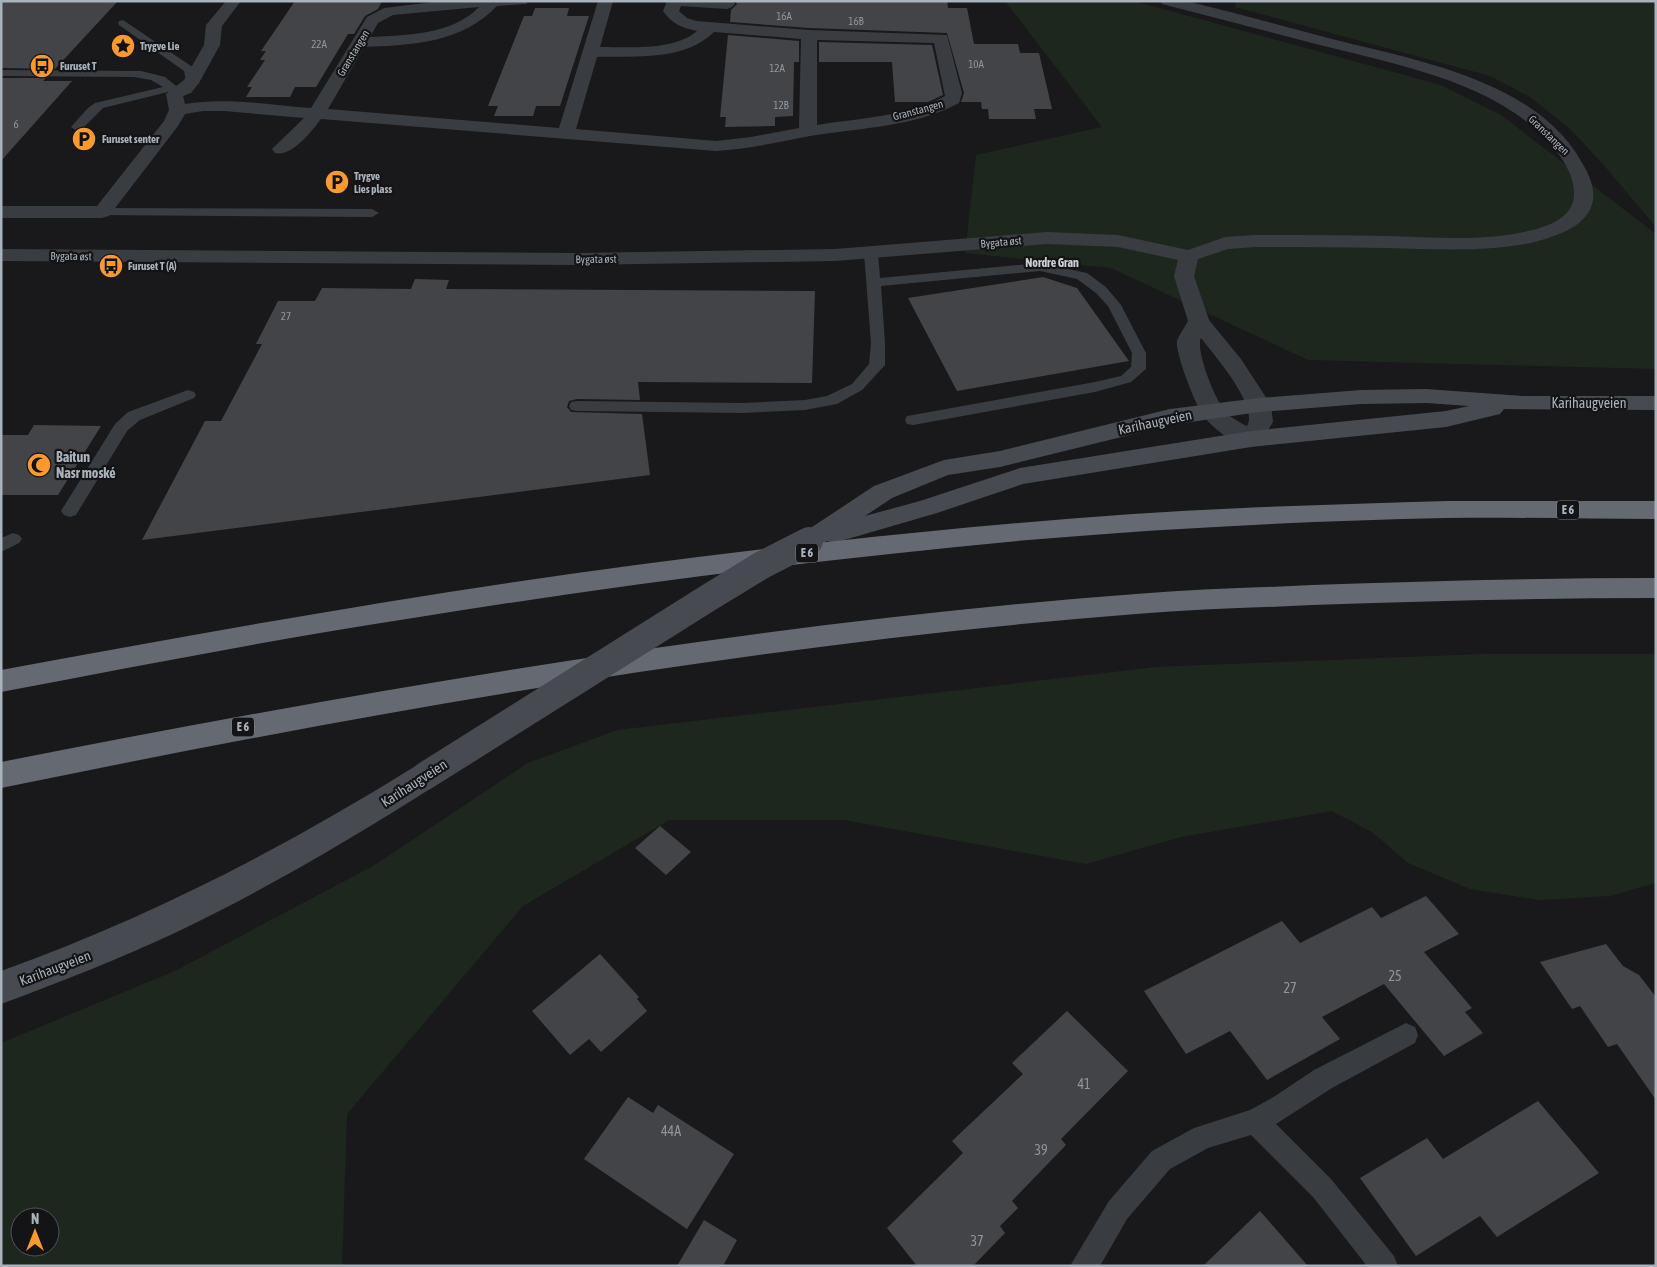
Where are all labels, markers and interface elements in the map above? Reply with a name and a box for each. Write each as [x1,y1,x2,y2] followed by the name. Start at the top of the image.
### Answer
[776,10,792,22] house number: 16A
[848,15,865,27] house number: 16B
[335,28,371,78] street label: Granstangen
[110,33,136,59] place icon: Trygve Lie
[311,38,327,50] house number: 22A
[140,40,179,52] place label: Trygve Lie
[29,53,55,79] bus stop icon: Furuset T
[968,58,984,70] house number: 10A
[60,60,97,72] place label: Furuset T
[769,62,785,74] house number: 12A
[891,98,945,122] street label: Granstangen
[773,99,790,111] house number: 12B
[1526,113,1572,157] street label: Granstangen
[13,118,19,130] house number: 6
[71,126,97,152] parking icon: Furuset senter
[102,133,160,145] place label: Furuset senter
[324,169,350,195] parking icon: Trygve Lies plass
[354,170,392,195] place label: Trygve Lies plass
[980,234,1022,250] street label: Bygata øst
[50,250,92,262] street label: Bygata øst
[98,253,124,279] bus stop icon: Furuset T (A)
[575,253,617,265] street label: Bygata øst
[1025,256,1079,270] district label: Nordre Gran
[128,260,177,272] place label: Furuset T (A)
[281,310,291,322] house number: 27
[1552,395,1626,411] street label: Karihaugveien
[1117,406,1193,438] street label: Karihaugveien
[56,449,116,481] place label: Baitun Nasr moské
[26,452,52,478] mosque icon: Baitun Nasr moské
[1557,500,1579,520] road number: E 6
[796,544,818,562] road number: E 6
[232,718,254,736] road number: E 6
[378,756,450,810] street label: Karihaugveien
[17,947,93,989] street label: Karihaugveien
[1388,968,1402,984] house number: 25
[1283,980,1297,996] house number: 27
[1077,1076,1091,1092] house number: 41
[661,1123,681,1139] house number: 44A
[1034,1142,1048,1158] house number: 39
[10,1207,60,1257] north arrow
[31,1211,39,1227] text: N
[970,1233,984,1249] house number: 37

